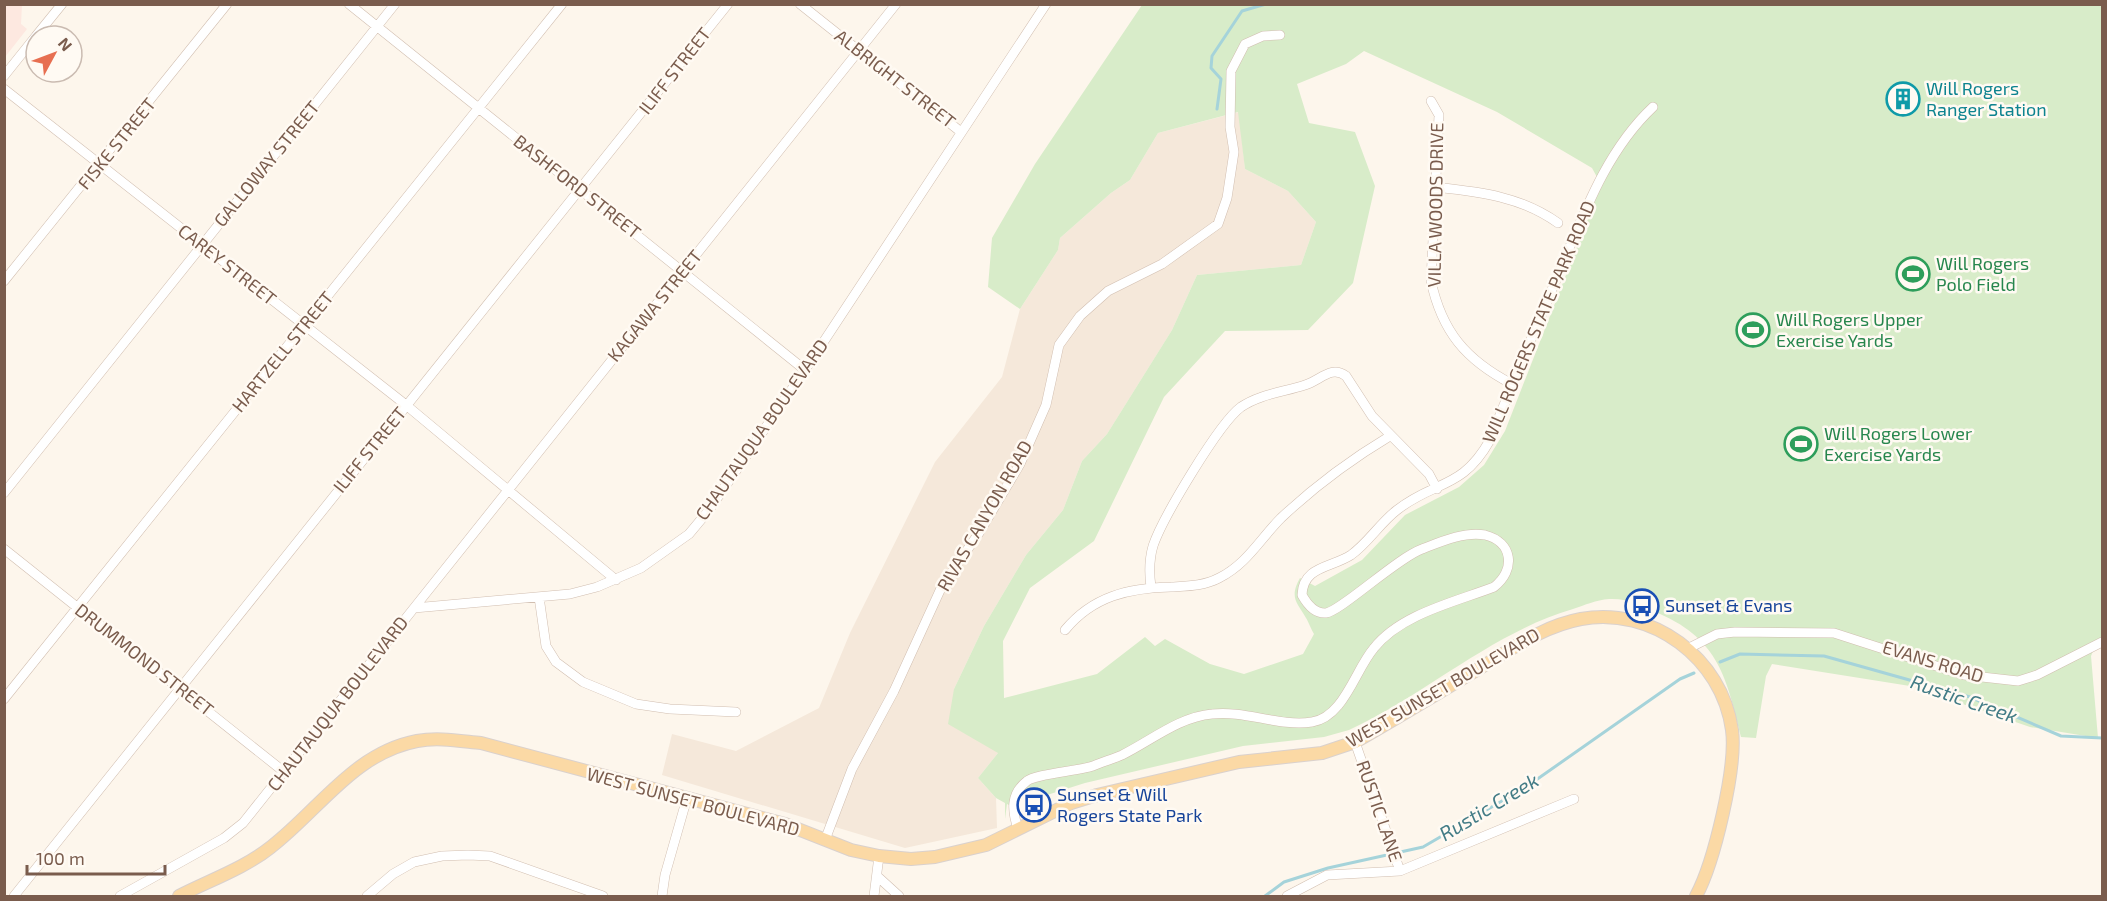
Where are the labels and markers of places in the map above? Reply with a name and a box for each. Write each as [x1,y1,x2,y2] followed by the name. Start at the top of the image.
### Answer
[1926,77,2047,120] place label: Will Rogers Ranger Station
[1885,81,1921,117] building icon: Will Rogers Ranger Station
[1936,252,2029,295] place label: Will Rogers Polo Field
[1895,256,1931,292] sports icon: Will Rogers Polo Field
[1776,308,1923,351] place label: Will Rogers Upper Exercise Yards
[1735,312,1771,348] sports icon: Will Rogers Upper Exercise Yards
[1824,422,1972,465] place label: Will Rogers Lower Exercise Yards
[1783,426,1819,462] sports icon: Will Rogers Lower Exercise Yards
[1624,588,1660,624] bus stop icon: Sunset & Evans
[1665,594,1792,616] place label: Sunset & Evans
[1057,783,1202,826] place label: Sunset & Will Rogers State Park
[1016,787,1052,823] bus stop icon: Sunset & Will Rogers State Park

